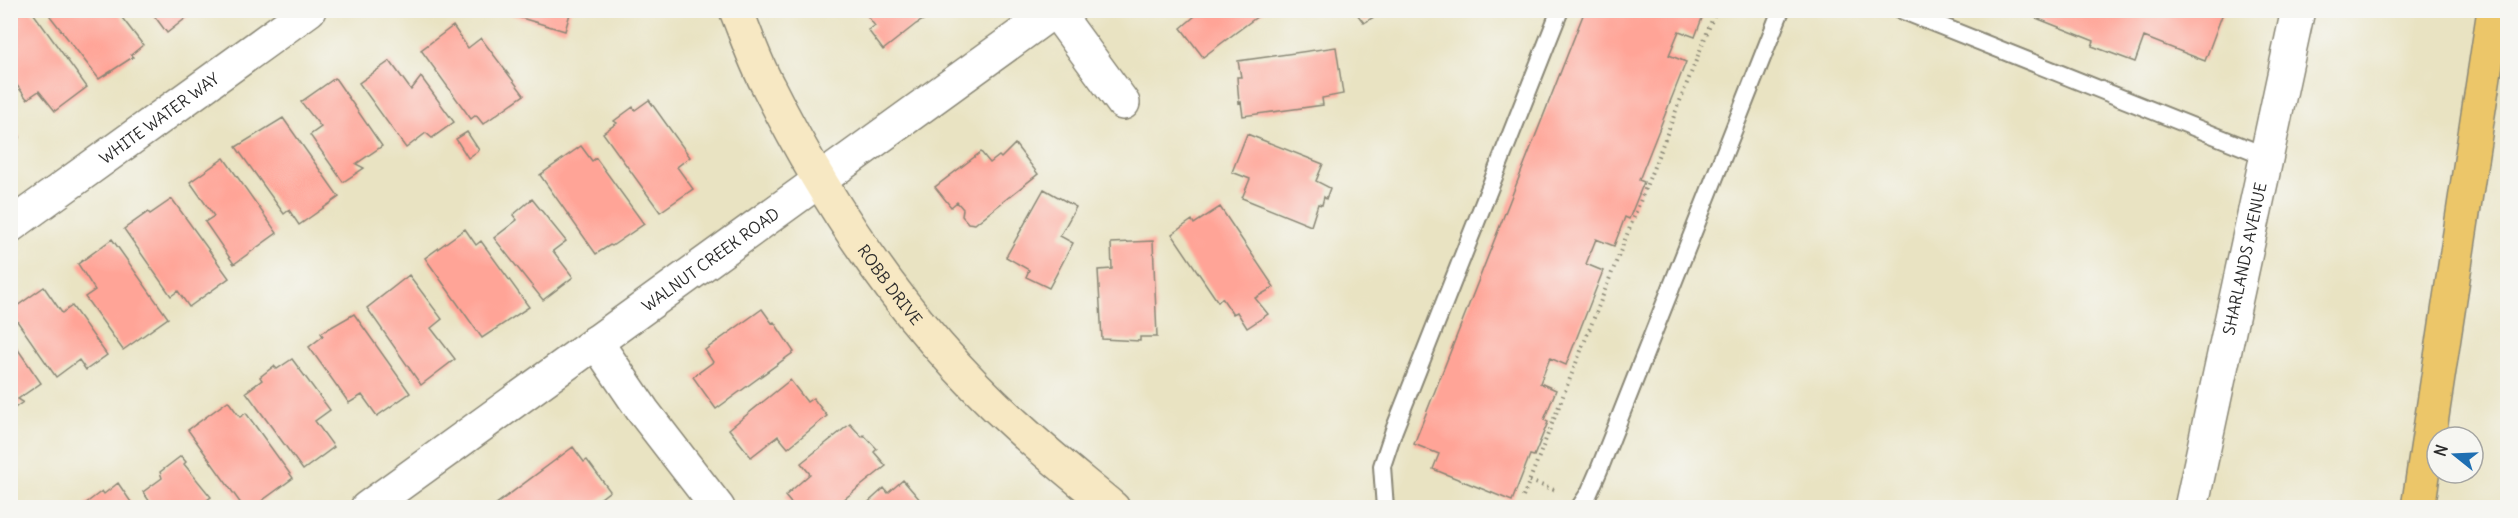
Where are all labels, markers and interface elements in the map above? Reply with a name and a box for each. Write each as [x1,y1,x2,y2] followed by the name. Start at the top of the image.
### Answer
[95,68,223,168] street label: WHITE WATER WAY
[2218,180,2271,337] street label: SHARLANDS AVENUE
[638,203,783,316] street label: WALNUT CREEK ROAD
[854,241,927,329] street label: ROBB DRIVE
[2425,425,2485,485] north arrow
[2430,442,2452,459] text: N

